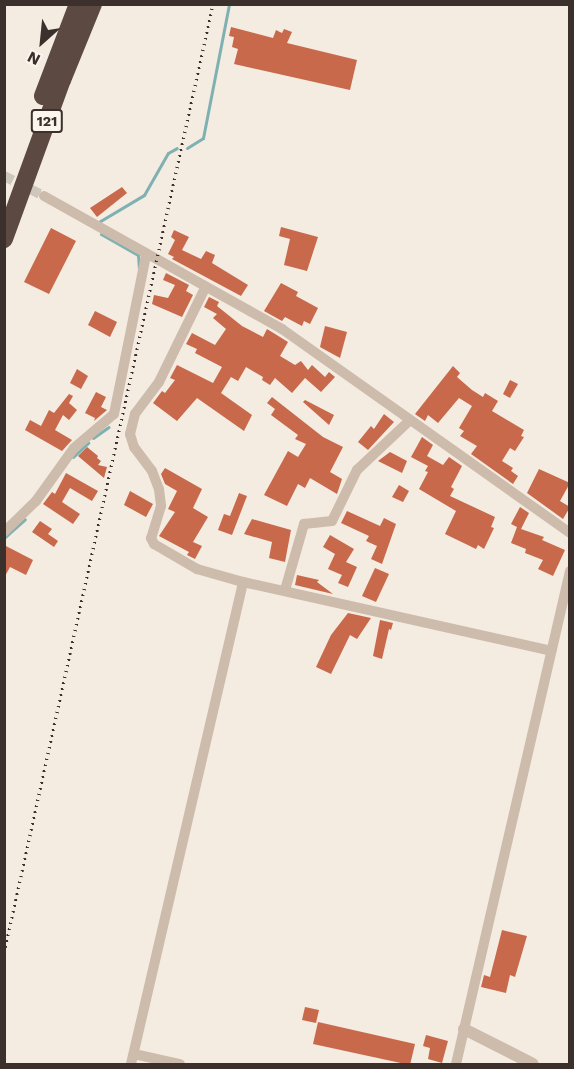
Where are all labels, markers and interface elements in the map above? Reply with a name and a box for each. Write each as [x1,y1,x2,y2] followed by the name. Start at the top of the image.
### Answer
[12,12,72,72] north arrow
[24,47,43,70] text: N
[30,110,63,132] road number: 121

